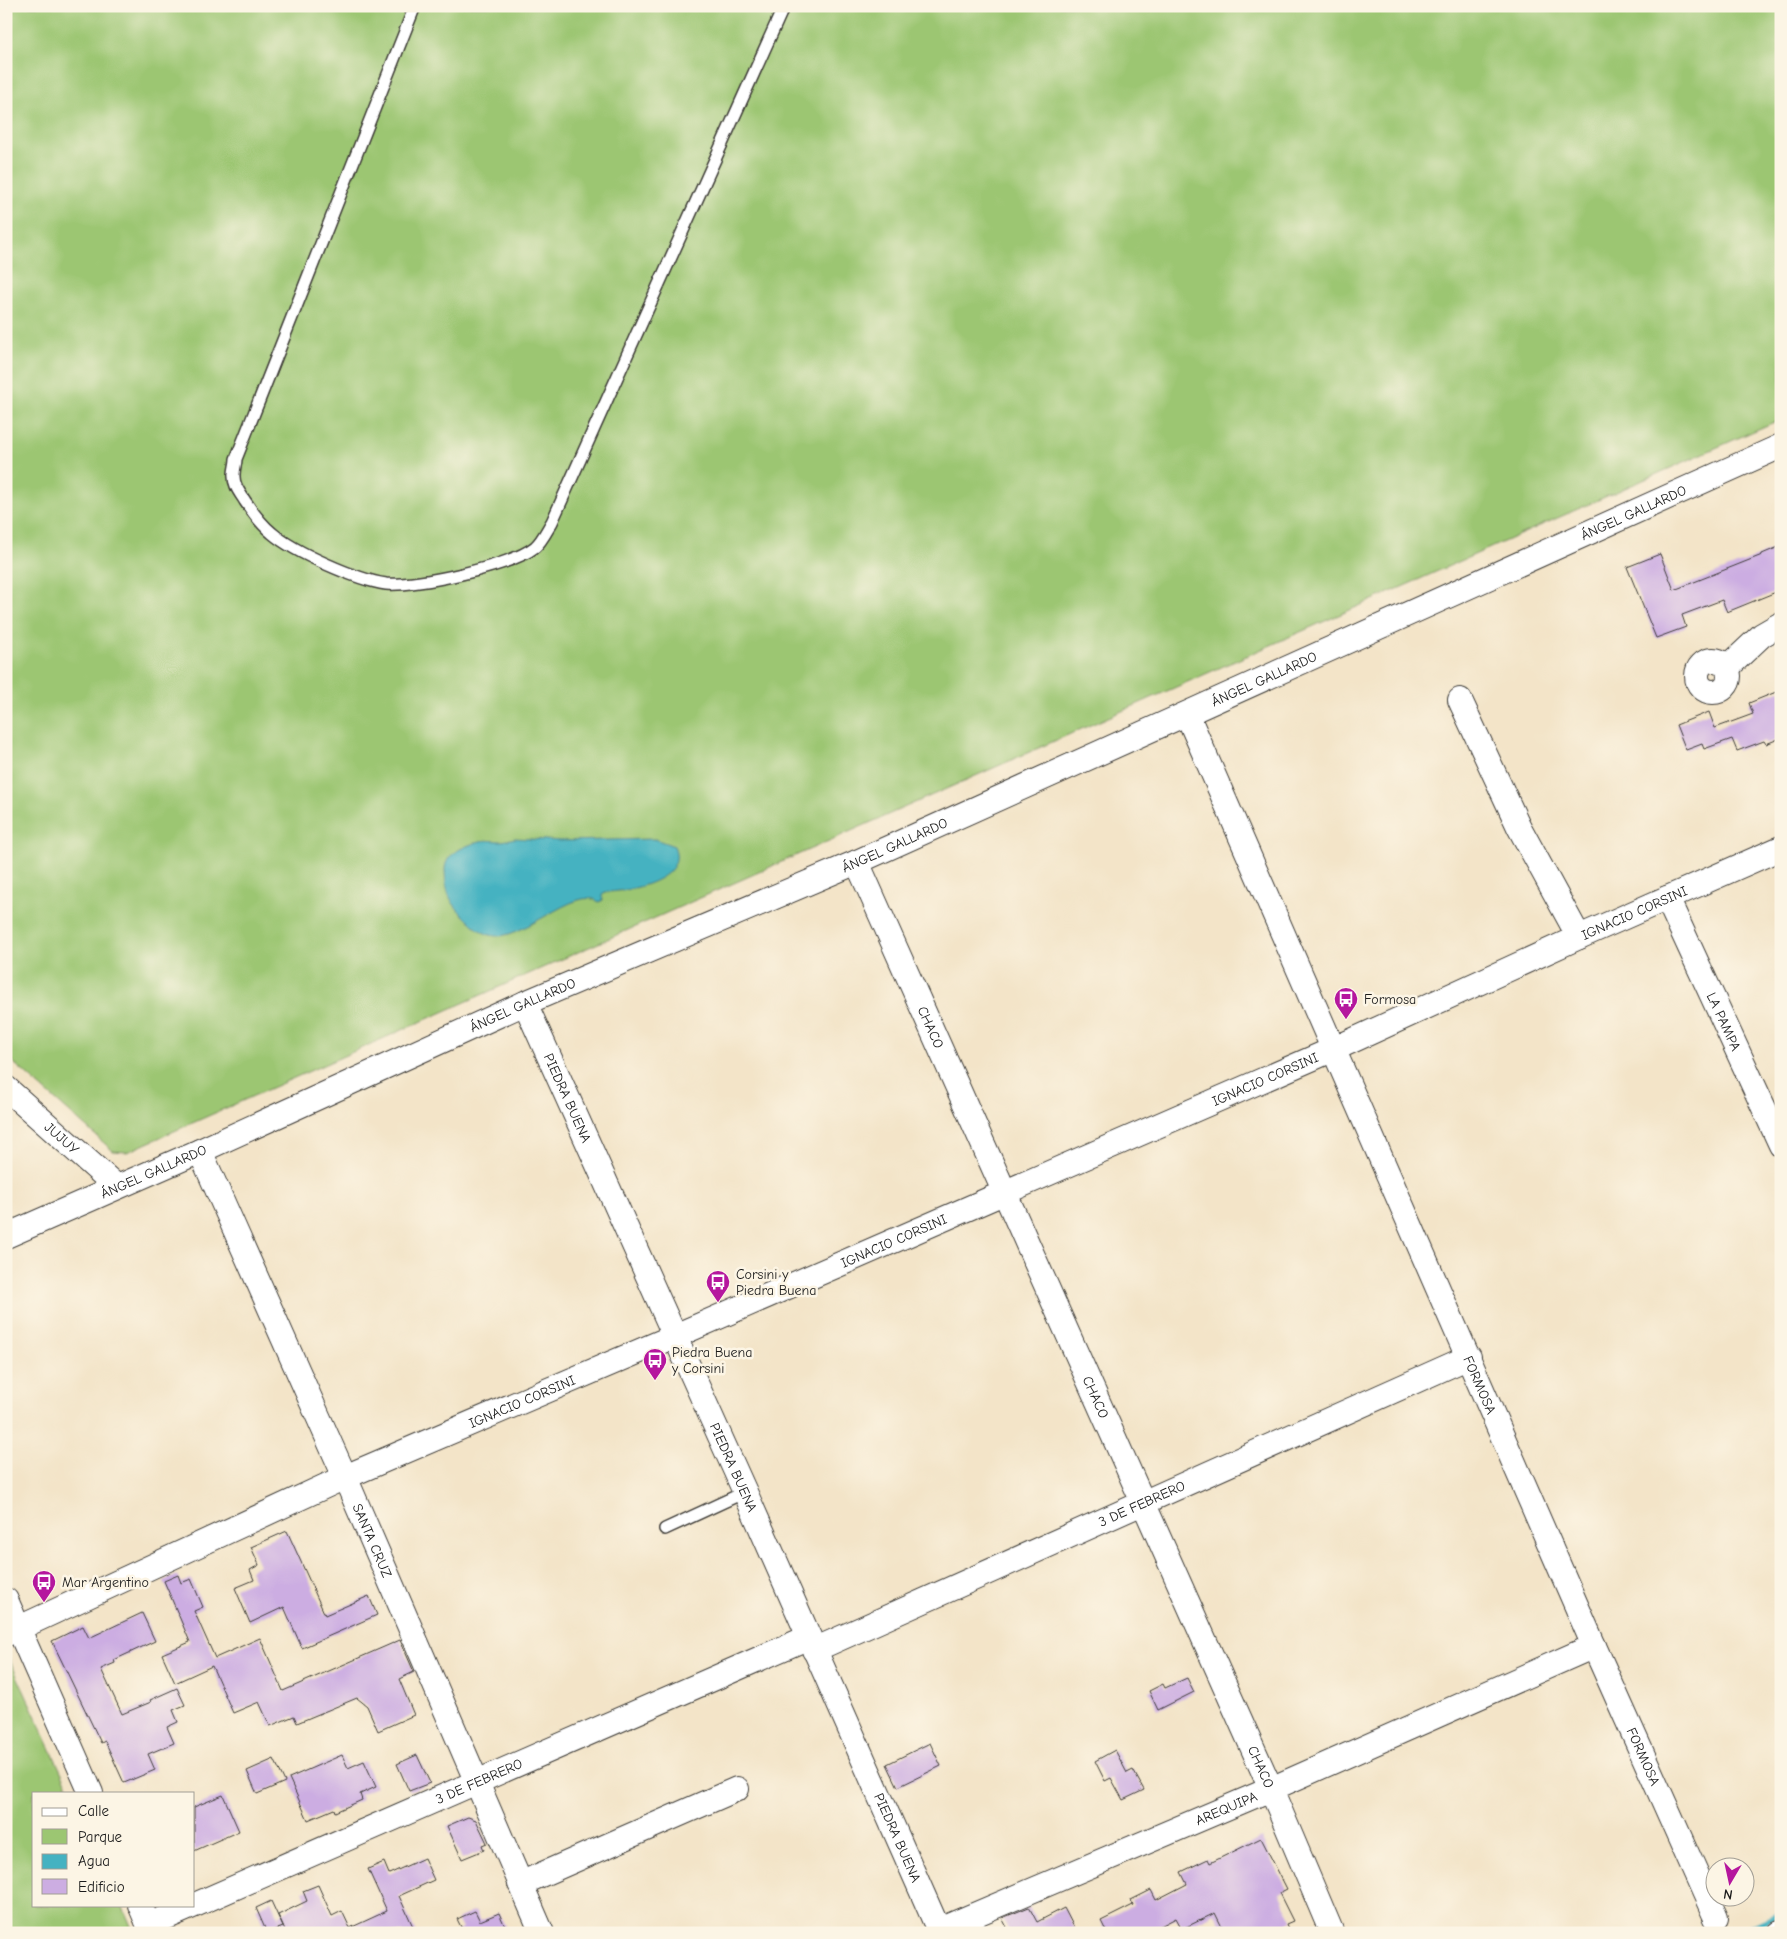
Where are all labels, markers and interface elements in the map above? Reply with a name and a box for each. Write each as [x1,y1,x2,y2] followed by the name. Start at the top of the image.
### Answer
[1578,482,1689,544] street label: ÁNGEL GALLARDO
[1209,648,1320,710] street label: ÁNGEL GALLARDO
[839,814,950,876] street label: ÁNGEL GALLARDO
[1579,882,1690,944] street label: IGNACIO CORSINI
[467,974,578,1036] street label: ÁNGEL GALLARDO
[1333,986,1359,1020] bus stop icon: Formosa
[1703,990,1744,1054] street label: LA PAMPA
[1364,991,1416,1008] place label: Formosa
[914,1004,947,1051] street label: CHACO
[1210,1049,1321,1110] street label: IGNACIO CORSINI
[540,1051,595,1145] street label: PIEDRA BUENA
[41,1119,83,1159] street label: JUJUY
[98,1141,209,1203] street label: ÁNGEL GALLARDO
[838,1211,949,1272] street label: IGNACIO CORSINI
[736,1266,816,1299] place label: Corsini y Piedra Buena
[705,1269,731,1303] bus stop icon: Corsini y Piedra Buena
[671,1344,752,1377] place label: Piedra Buena y Corsini
[642,1347,668,1381] bus stop icon: Piedra Buena y Corsini
[1459,1353,1500,1417] street label: FORMOSA
[466,1372,578,1432] street label: IGNACIO CORSINI
[1079,1374,1112,1421] street label: CHACO
[706,1420,761,1515] street label: PIEDRA BUENA
[1096,1477,1188,1531] street label: 3 DE FEBRERO
[349,1501,395,1580] street label: SANTA CRUZ
[31,1569,57,1603] bus stop icon: Mar Argentino
[62,1574,149,1591] place label: Mar Argentino
[1623,1725,1663,1788] street label: FORMOSA
[1244,1743,1277,1791] street label: CHACO
[433,1755,525,1808] street label: 3 DE FEBRERO
[1193,1788,1260,1829] street label: AREQUIPA
[870,1790,925,1885] street label: PIEDRA BUENA
[32,1792,195,1906] legend
[78,1802,110,1820] text: Calle
[78,1828,123,1846] text: Parque
[78,1852,110,1870] text: Agua
[1704,1856,1754,1906] north arrow
[78,1878,125,1896] text: Edificio
[1722,1885,1734,1903] text: N

